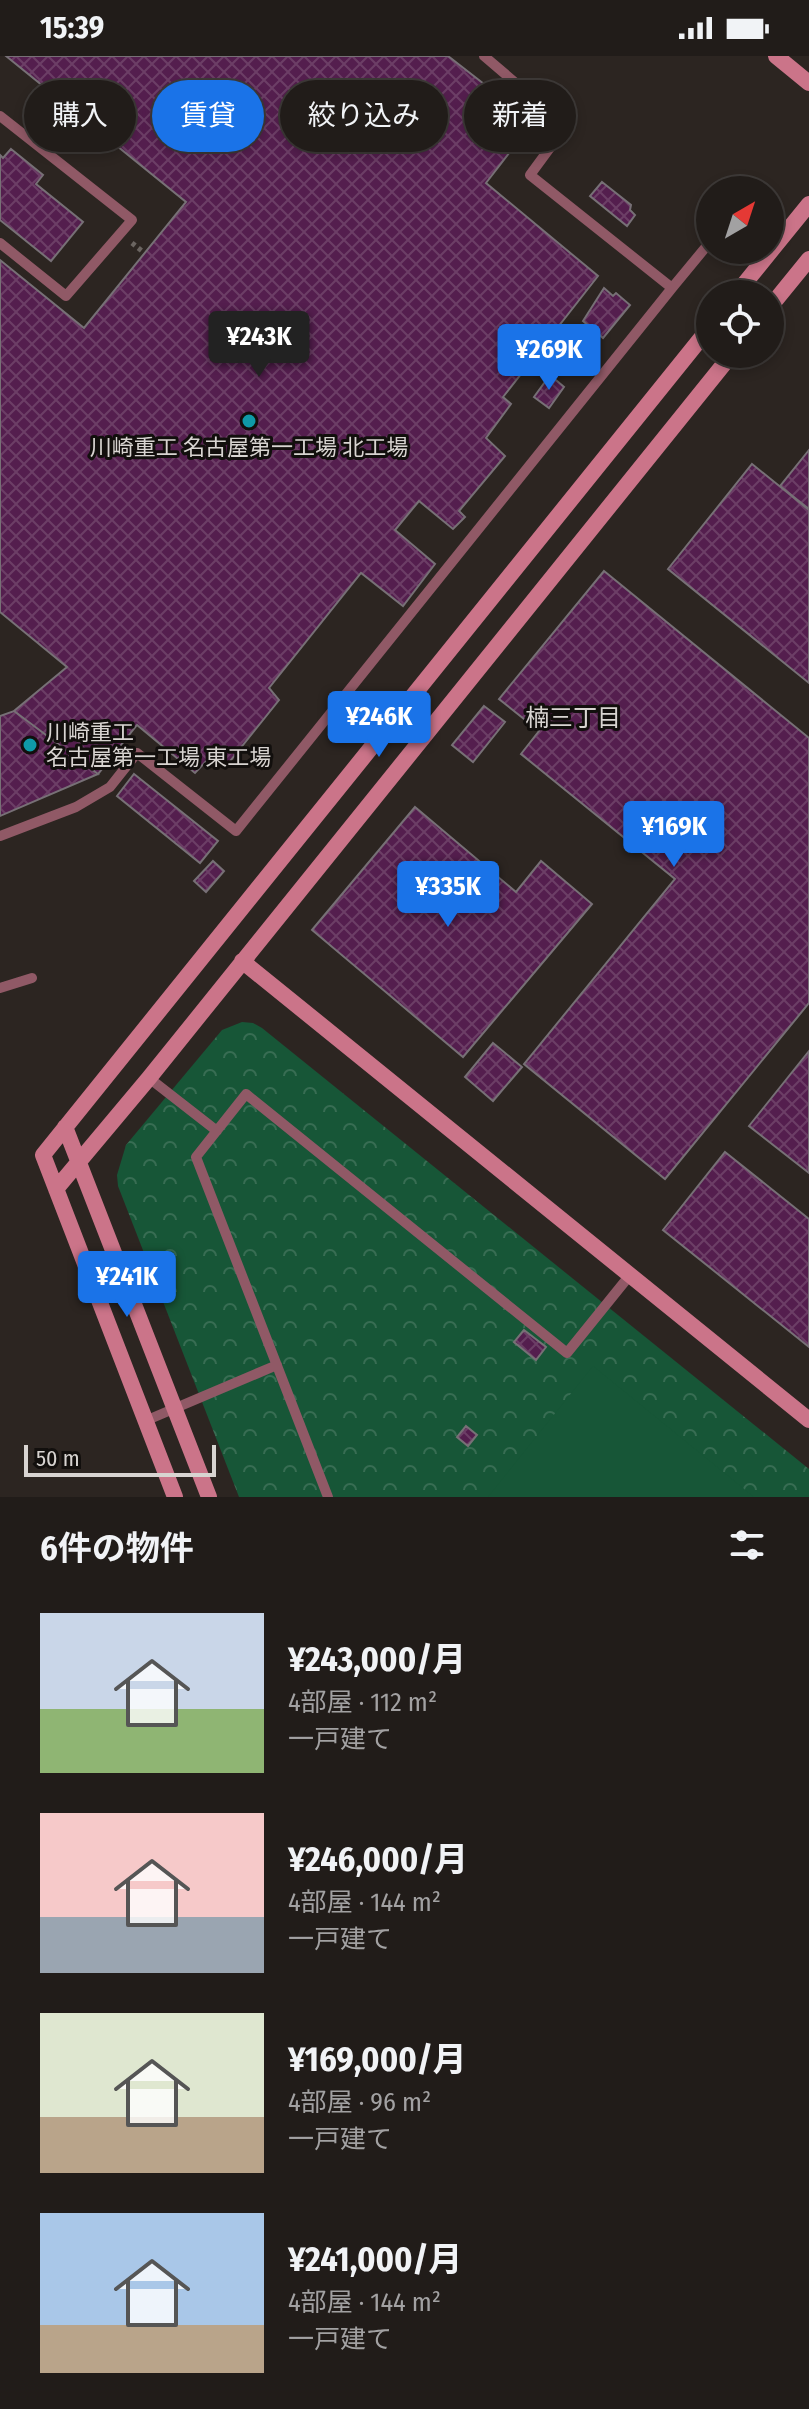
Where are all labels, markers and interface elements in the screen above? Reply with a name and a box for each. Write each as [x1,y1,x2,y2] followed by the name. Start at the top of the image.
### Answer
[40,10,104,46] text: 15:39
[24,80,136,152] chip: 購入
[152,80,264,152] chip: 賃貸
[280,80,448,152] chip: 絞り込み
[464,80,576,152] chip: 新着
[696,176,784,264] north arrow
[696,176,784,368] map controls
[696,280,784,368] button: locate
[203,311,315,379] pin: ¥243K
[226,321,292,352] text: ¥243K
[493,324,605,392] pin: ¥269K
[516,334,582,365] text: ¥269K
[240,412,258,430] marker: 川崎重工 名古屋第一工場 北工場
[90,434,408,461] place label: 川崎重工 名古屋第一工場 北工場
[323,691,435,759] pin: ¥246K
[346,701,412,732] text: ¥246K
[525,704,621,732] district label: 楠三丁目
[46,719,271,771] place label: 川崎重工 名古屋第一工場 東工場
[21,736,39,754] marker: 川崎重工 名古屋第一工場 東工場
[618,801,730,869] pin: ¥169K
[641,811,707,842] text: ¥169K
[392,861,504,929] pin: ¥335K
[415,871,481,902] text: ¥335K
[71,1251,183,1319] pin: ¥241K
[96,1261,158,1292] text: ¥241K
[24,1441,216,1477] scale bar
[36,1445,80,1472] text: 50 m
[725,1523,769,1567] icon: filters
[40,1528,194,1569] text: 6件の物件
[288,1639,466,1680] text: ¥243,000/月
[104,1645,200,1741] icon: home
[288,1687,437,1718] text: 4部屋 · 112 m²
[288,1724,392,1755] text: 一戸建て
[288,1839,468,1880] text: ¥246,000/月
[104,1845,200,1941] icon: home
[288,1887,441,1918] text: 4部屋 · 144 m²
[288,1924,392,1955] text: 一戸建て
[288,2039,467,2080] text: ¥169,000/月
[104,2045,200,2141] icon: home
[288,2087,431,2118] text: 4部屋 · 96 m²
[288,2124,392,2155] text: 一戸建て
[288,2239,463,2280] text: ¥241,000/月
[104,2245,200,2341] icon: home
[288,2287,441,2318] text: 4部屋 · 144 m²
[288,2324,392,2355] text: 一戸建て

